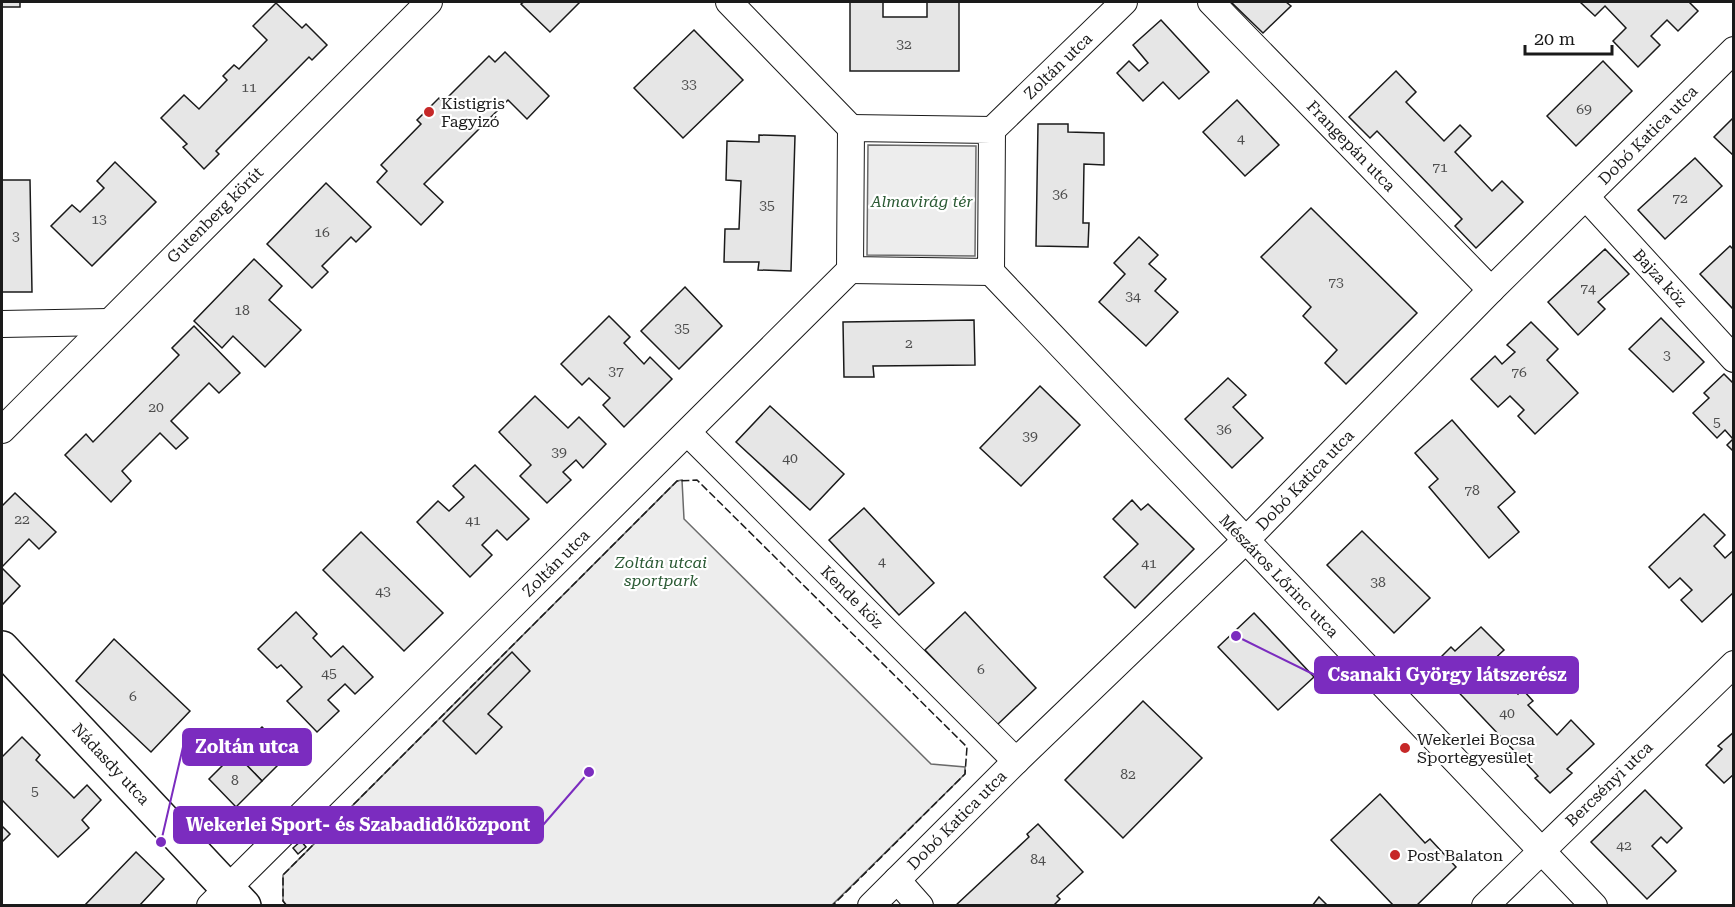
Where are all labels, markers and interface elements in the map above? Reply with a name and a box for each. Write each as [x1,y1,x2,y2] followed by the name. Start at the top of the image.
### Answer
[1525,18,1612,56] scale bar
[1534,28,1575,49] text: 20 m
[1020,29,1096,103] street label: Zoltán utca
[896,36,912,52] house number: 32
[681,76,697,92] house number: 33
[241,79,257,95] house number: 11
[1594,81,1702,189] street label: Dobó Katica utca
[441,94,505,131] place label: Kistigris Fagyizó
[1303,97,1399,196] street label: Frangepán utca
[1576,101,1592,117] house number: 69
[422,105,436,119] marker: Kistigris Fagyizó
[1237,130,1245,146] house number: 4
[1432,159,1448,175] house number: 71
[163,163,267,267] street label: Gutenberg körút
[1052,186,1068,202] house number: 36
[1672,190,1688,206] house number: 72
[870,192,973,211] park label: Almavirág tér
[759,197,775,213] house number: 35
[91,211,107,227] house number: 13
[314,224,330,240] house number: 16
[12,228,20,244] house number: 3
[1629,245,1691,311] street label: Bajza köz
[1328,274,1344,290] house number: 73
[1580,280,1596,296] house number: 74
[1125,288,1141,304] house number: 34
[234,302,250,318] house number: 18
[674,320,690,336] house number: 35
[905,335,913,351] house number: 2
[1663,347,1671,363] house number: 3
[608,363,624,379] house number: 37
[1511,364,1527,380] house number: 76
[148,399,164,415] house number: 20
[1713,414,1721,430] house number: 5
[1216,421,1232,437] house number: 36
[1252,425,1358,534] street label: Dobó Katica utca
[1022,428,1038,444] house number: 39
[551,444,567,460] house number: 39
[782,450,798,466] house number: 40
[1464,482,1480,498] house number: 78
[14,511,30,527] house number: 22
[1215,511,1343,642] street label: Mészáros Lőrinc utca
[465,512,481,528] house number: 41
[518,525,594,601] street label: Zoltán utca
[614,553,707,590] park label: Zoltán utcai sportpark
[878,553,886,569] house number: 4
[1141,555,1157,571] house number: 41
[817,562,888,633] street label: Kende köz
[1370,574,1386,590] house number: 38
[375,583,391,599] house number: 43
[1315,657,1578,693] callout: Csanaki György látszerész
[977,661,985,677] house number: 6
[1327,664,1567,685] text: Csanaki György látszerész
[321,665,337,681] house number: 45
[129,688,137,704] house number: 6
[1499,705,1515,721] house number: 40
[68,719,154,809] street label: Nádasdy utca
[183,729,311,765] callout: Zoltán utca
[1417,730,1535,767] place label: Wekerlei Bocsa Sportegyesület
[195,736,299,757] text: Zoltán utca
[1562,738,1657,830] street label: Bercsényi utca
[1398,741,1412,755] marker: Wekerlei Bocsa Sportegyesület
[903,766,1011,874] street label: Dobó Katica utca
[1120,766,1136,782] house number: 82
[231,772,239,788] house number: 8
[31,783,39,799] house number: 5
[174,807,543,843] callout: Wekerlei Sport- és Szabadidőközpont
[186,814,530,835] text: Wekerlei Sport- és Szabadidőközpont
[1616,837,1632,853] house number: 42
[1407,846,1503,865] place label: Post Balaton
[1388,848,1402,862] marker: Post Balaton
[1030,851,1046,867] house number: 84

